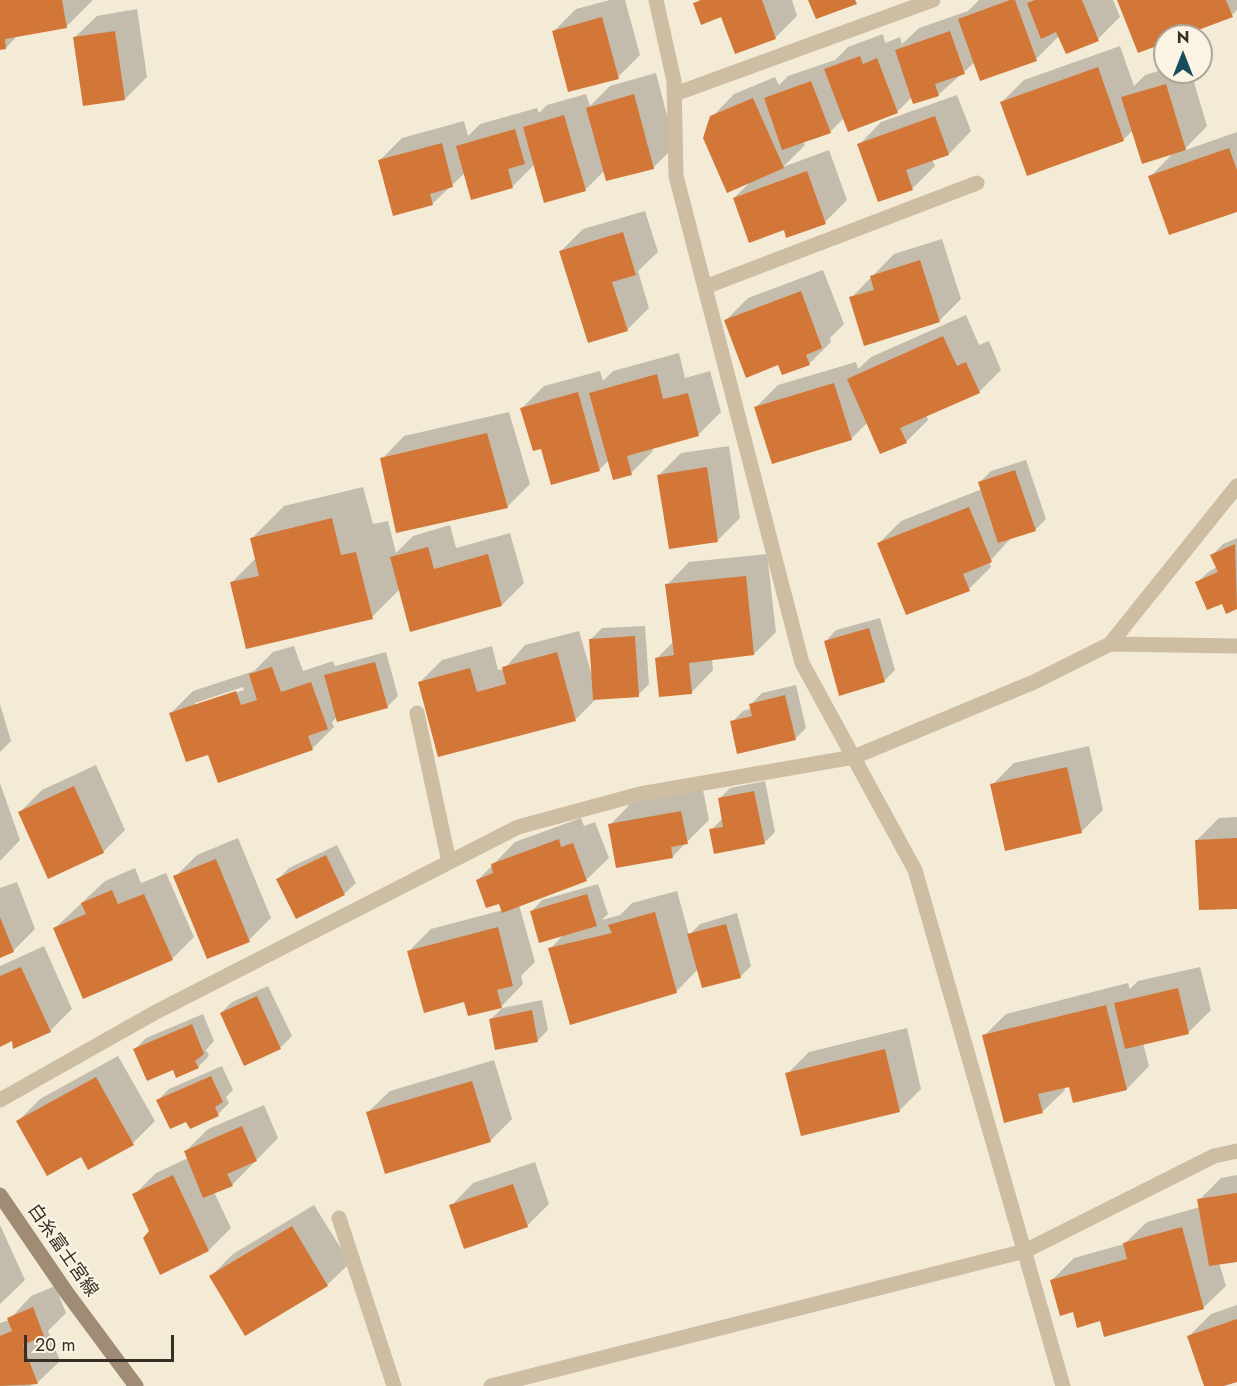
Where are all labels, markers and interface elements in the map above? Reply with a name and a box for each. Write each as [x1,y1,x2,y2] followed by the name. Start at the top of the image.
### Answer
[1153,24,1213,84] north arrow
[1177,26,1189,49] text: N
[22,1201,102,1301] street label: 白糸富士宮線
[27,1323,177,1361] scale bar
[35,1332,75,1358] text: 20 m

